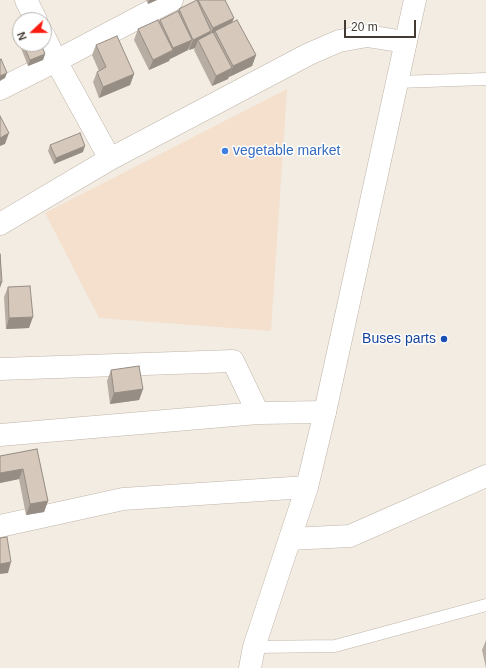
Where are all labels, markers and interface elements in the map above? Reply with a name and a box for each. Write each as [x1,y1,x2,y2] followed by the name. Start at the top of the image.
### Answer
[12,12,52,52] north arrow
[346,12,418,38] scale bar
[351,20,378,34] text: 20 m
[15,30,29,42] text: N
[233,143,340,159] place label: vegetable market
[220,146,230,156] marker: vegetable market
[362,331,436,347] place label: Buses parts
[439,334,449,344] marker: Buses parts

